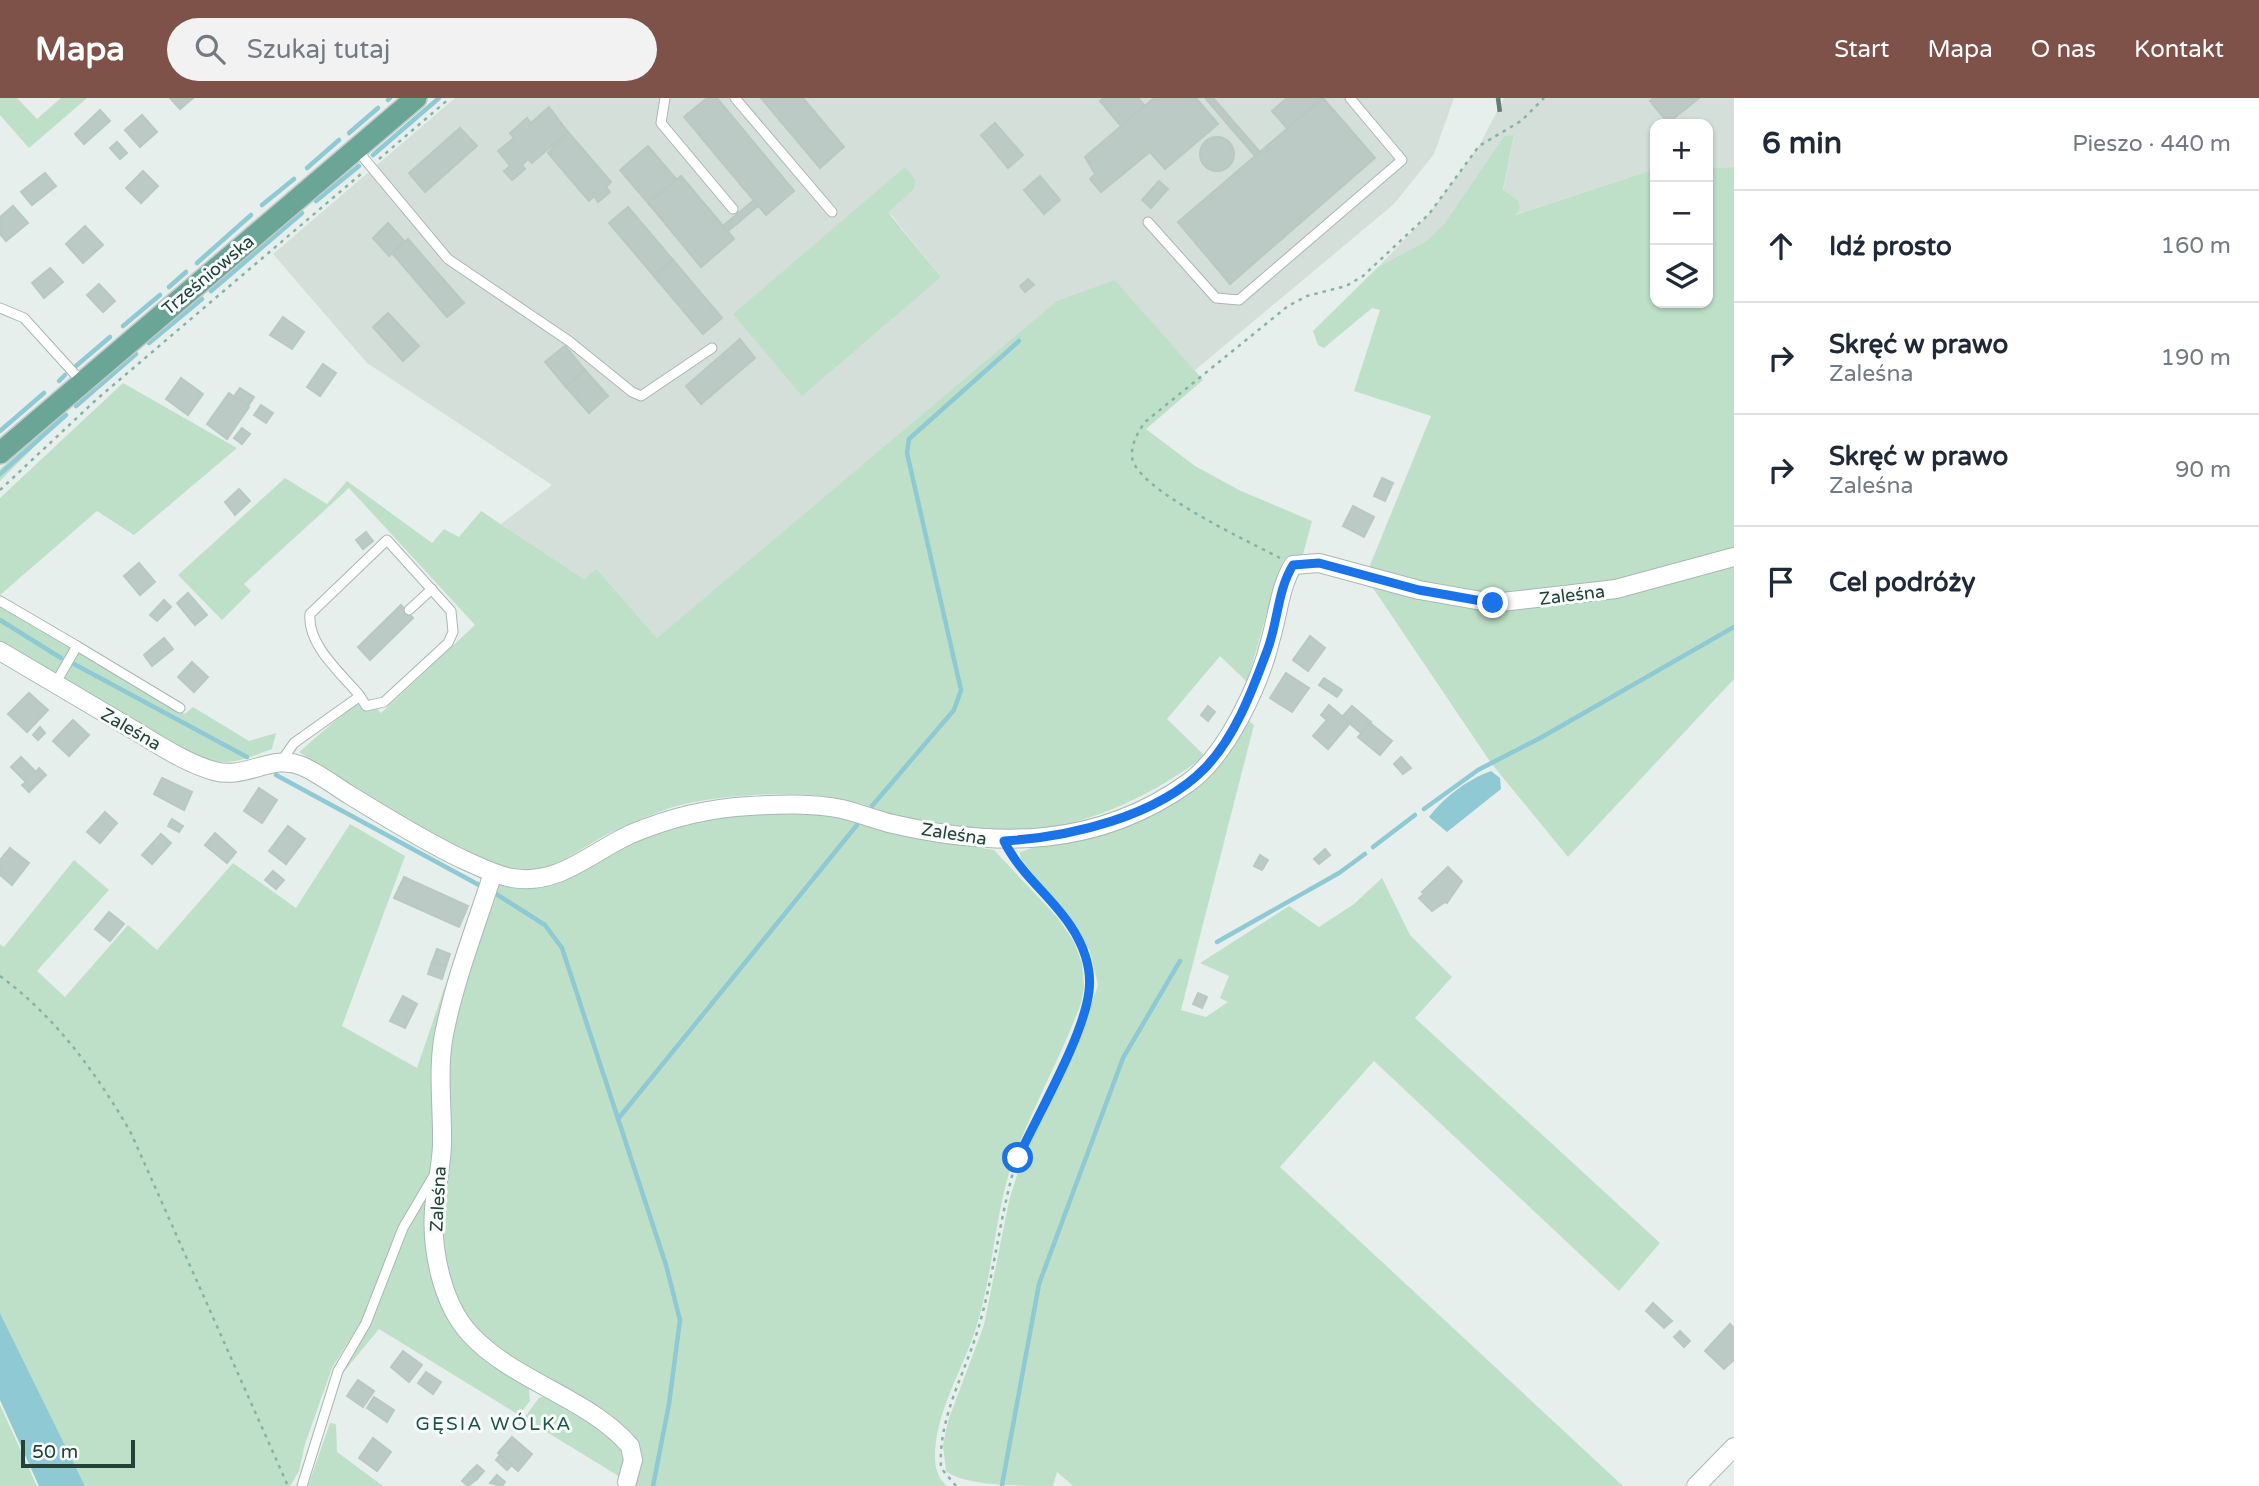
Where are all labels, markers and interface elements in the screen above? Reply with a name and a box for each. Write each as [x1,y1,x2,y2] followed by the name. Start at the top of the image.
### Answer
[167,18,657,81] search box
[35,30,125,69] text: Mapa
[191,30,229,68] icon: search
[247,34,390,65] text: Szukaj tutaj
[1834,35,1889,64] text: Start
[1927,35,1993,64] text: Mapa
[2031,35,2096,64] text: O nas
[2134,35,2224,64] text: Kontakt
[1650,119,1713,308] map controls
[1650,119,1713,182] button: +
[1762,125,1842,162] text: 6 min
[2072,130,2231,158] text: Pieszo · 440 m
[1650,182,1713,245] button: −
[1762,227,1800,265] icon: ahead
[157,230,259,320] street label: Trześniowska
[1829,231,1952,262] text: Idź prosto
[2161,232,2231,260] text: 160 m
[1650,245,1713,308] button: layers
[1829,329,2008,360] text: Skręć w prawo
[1762,339,1800,377] icon: right
[2161,344,2231,372] text: 190 m
[1829,360,1913,388] text: Zaleśna
[1829,441,2008,472] text: Skręć w prawo
[1762,451,1800,489] icon: right
[2175,456,2231,484] text: 90 m
[1829,472,1913,500] text: Zaleśna
[1762,563,1800,601] icon: arrive
[1829,567,1976,598] text: Cel podróży
[1538,580,1606,610] street label: Zaleśna
[1477,587,1508,618] route end
[97,703,165,755] street label: Zaleśna
[920,818,988,850] street label: Zaleśna
[1002,1142,1033,1173] route start
[425,1165,451,1233] street label: Zaleśna
[416,1412,572,1435] district label: GĘSIA WÓLKA
[21,1437,135,1469] scale bar
[32,1441,78,1463] text: 50 m

